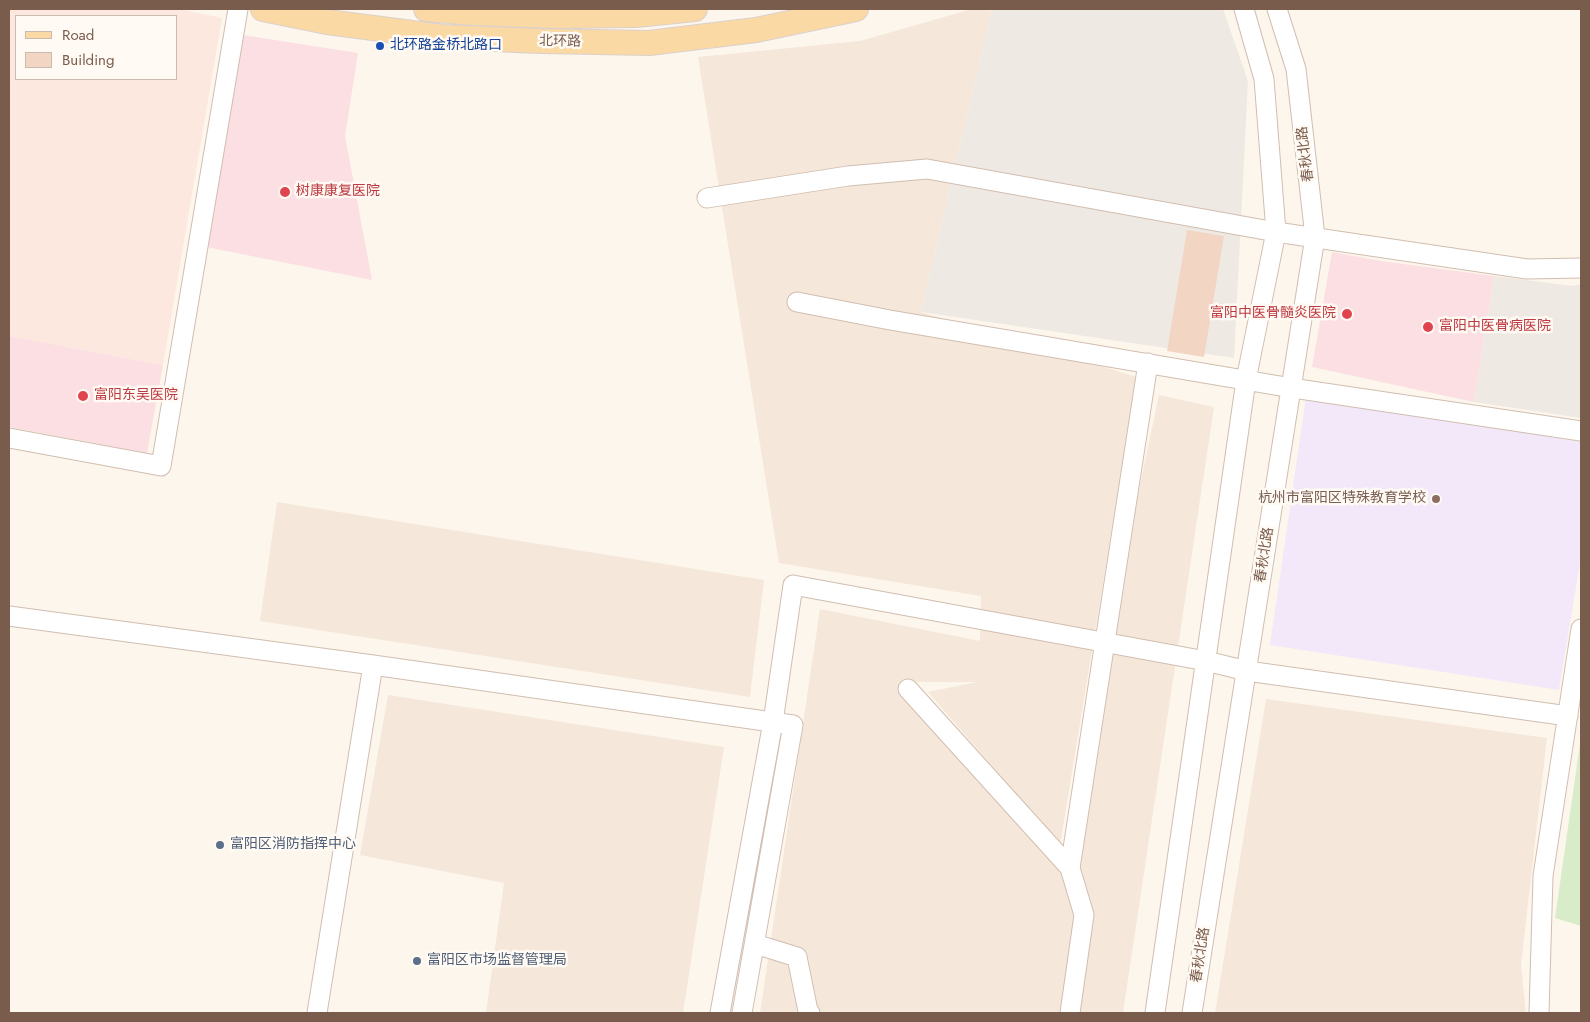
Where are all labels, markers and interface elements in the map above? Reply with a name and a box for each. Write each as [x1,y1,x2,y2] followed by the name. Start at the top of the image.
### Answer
[15,15,178,80] legend
[62,24,94,46] text: Road
[539,33,581,51] street label: 北环路
[390,38,502,54] place label: 北环路金桥北路口
[374,40,386,52] marker: 北环路金桥北路口
[62,49,114,71] text: Building
[1294,125,1318,183] street label: 春秋北路
[296,184,380,200] place label: 树康康复医院
[278,185,292,199] marker: 树康康复医院
[1210,306,1336,322] place label: 富阳中医骨髓炎医院
[1340,307,1354,321] marker: 富阳中医骨髓炎医院
[1439,319,1551,335] place label: 富阳中医骨病医院
[1421,320,1435,334] marker: 富阳中医骨病医院
[94,388,178,404] place label: 富阳东吴医院
[76,389,90,403] marker: 富阳东吴医院
[1258,491,1426,507] place label: 杭州市富阳区特殊教育学校
[1430,493,1442,505] marker: 杭州市富阳区特殊教育学校
[1252,526,1278,584] street label: 春秋北路
[230,837,356,853] place label: 富阳区消防指挥中心
[214,839,226,851] marker: 富阳区消防指挥中心
[1188,926,1214,984] street label: 春秋北路
[427,953,567,969] place label: 富阳区市场监督管理局
[411,955,423,967] marker: 富阳区市场监督管理局

